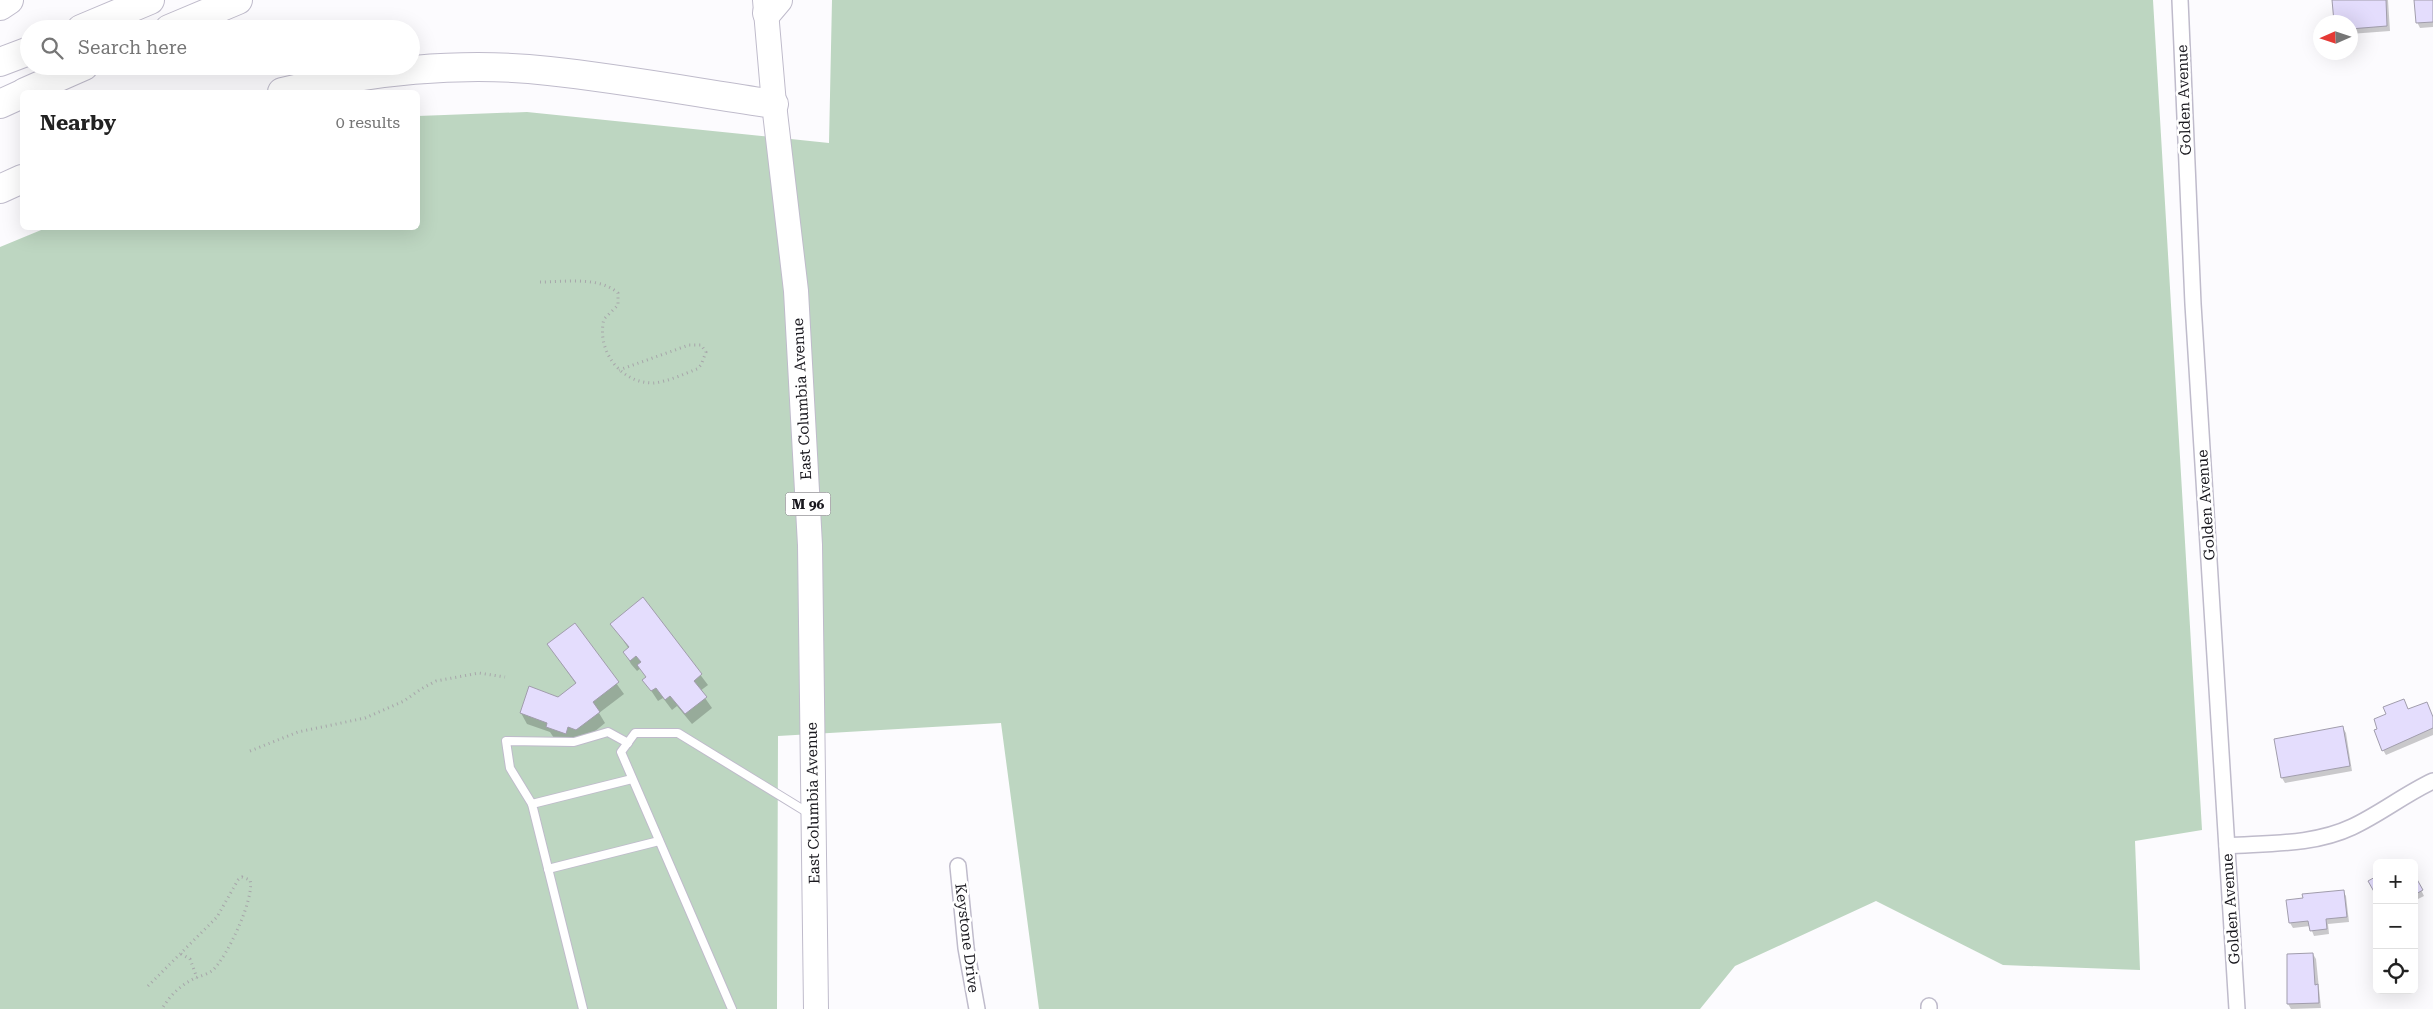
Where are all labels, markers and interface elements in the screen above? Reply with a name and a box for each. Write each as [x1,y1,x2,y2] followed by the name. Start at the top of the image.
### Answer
[2313,15,2358,60] north arrow
[20,20,420,75] search box
[38,34,66,62] icon: search
[78,36,187,59] text: Search here
[2173,44,2195,156] street label: Golden Avenue
[40,111,116,135] text: Nearby
[336,113,400,132] text: 0 results
[789,318,815,480] street label: East Columbia Avenue
[2193,449,2219,561] street label: Golden Avenue
[786,492,830,516] road number: M 96
[803,722,823,884] street label: East Columbia Avenue
[2218,853,2244,965] street label: Golden Avenue
[2373,859,2418,994] map controls
[2373,859,2418,904] button: +
[951,882,983,994] street label: Keystone Drive
[2373,904,2418,949] button: −
[2373,949,2418,994] button: locate

